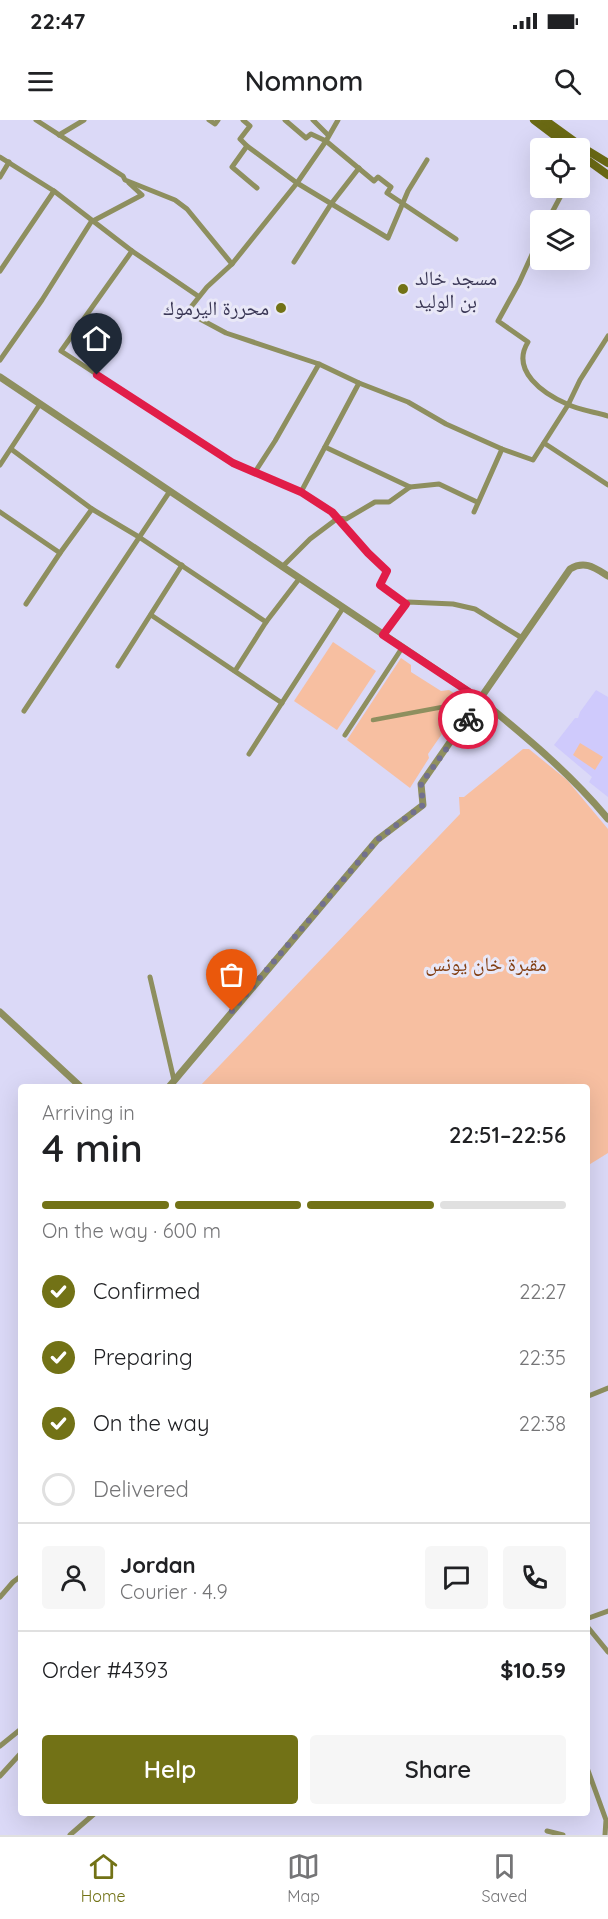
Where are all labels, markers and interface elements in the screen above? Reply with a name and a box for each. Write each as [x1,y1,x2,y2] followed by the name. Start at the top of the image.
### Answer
[30,7,85,35] text: 22:47
[245,64,363,98] text: Nomnom
[24,65,57,98] icon: menu
[551,65,584,98] icon: search
[530,138,590,270] map controls
[530,138,590,198] button: locate
[530,210,590,270] button: layers
[415,265,497,313] place label: مسجد خالد بن الوليد
[396,282,410,296] marker: مسجد خالد بن الوليد
[163,295,269,320] place label: محررة اليرموك
[274,301,288,315] marker: محررة اليرموك
[71,313,122,375] pin
[80,322,113,355] icon: home
[438,689,498,749] courier
[452,703,485,736] icon: bike
[206,949,257,1011] pin
[425,951,547,976] park label: مقبرة خان يونس
[215,958,248,991] icon: bag
[42,1100,135,1125] text: Arriving in
[449,1121,566,1149] text: 22:51–22:56
[42,1123,143,1172] text: 4 min
[42,1218,221,1243] text: On the way · 600 m
[42,1275,75,1308] icon: check
[93,1277,200,1305] text: Confirmed
[519,1279,566,1304] text: 22:27
[42,1341,75,1374] icon: check
[93,1343,193,1371] text: Preparing
[519,1345,566,1370] text: 22:35
[42,1407,75,1440] icon: check
[93,1409,209,1437] text: On the way
[519,1411,566,1436] text: 22:38
[93,1475,189,1503] text: Delivered
[42,1546,105,1609] button: person
[425,1546,488,1609] button: chat
[503,1546,566,1609] button: phone
[120,1551,196,1579] text: Jordan
[120,1579,228,1604] text: Courier · 4.9
[42,1656,168,1684] text: Order #4393
[500,1656,566,1684] text: $10.59
[42,1735,298,1804] button: Help
[310,1735,566,1804] button: Share
[81,1850,126,1906] tab: Home
[287,1850,320,1906] tab: Map
[482,1850,527,1906] tab: Saved

